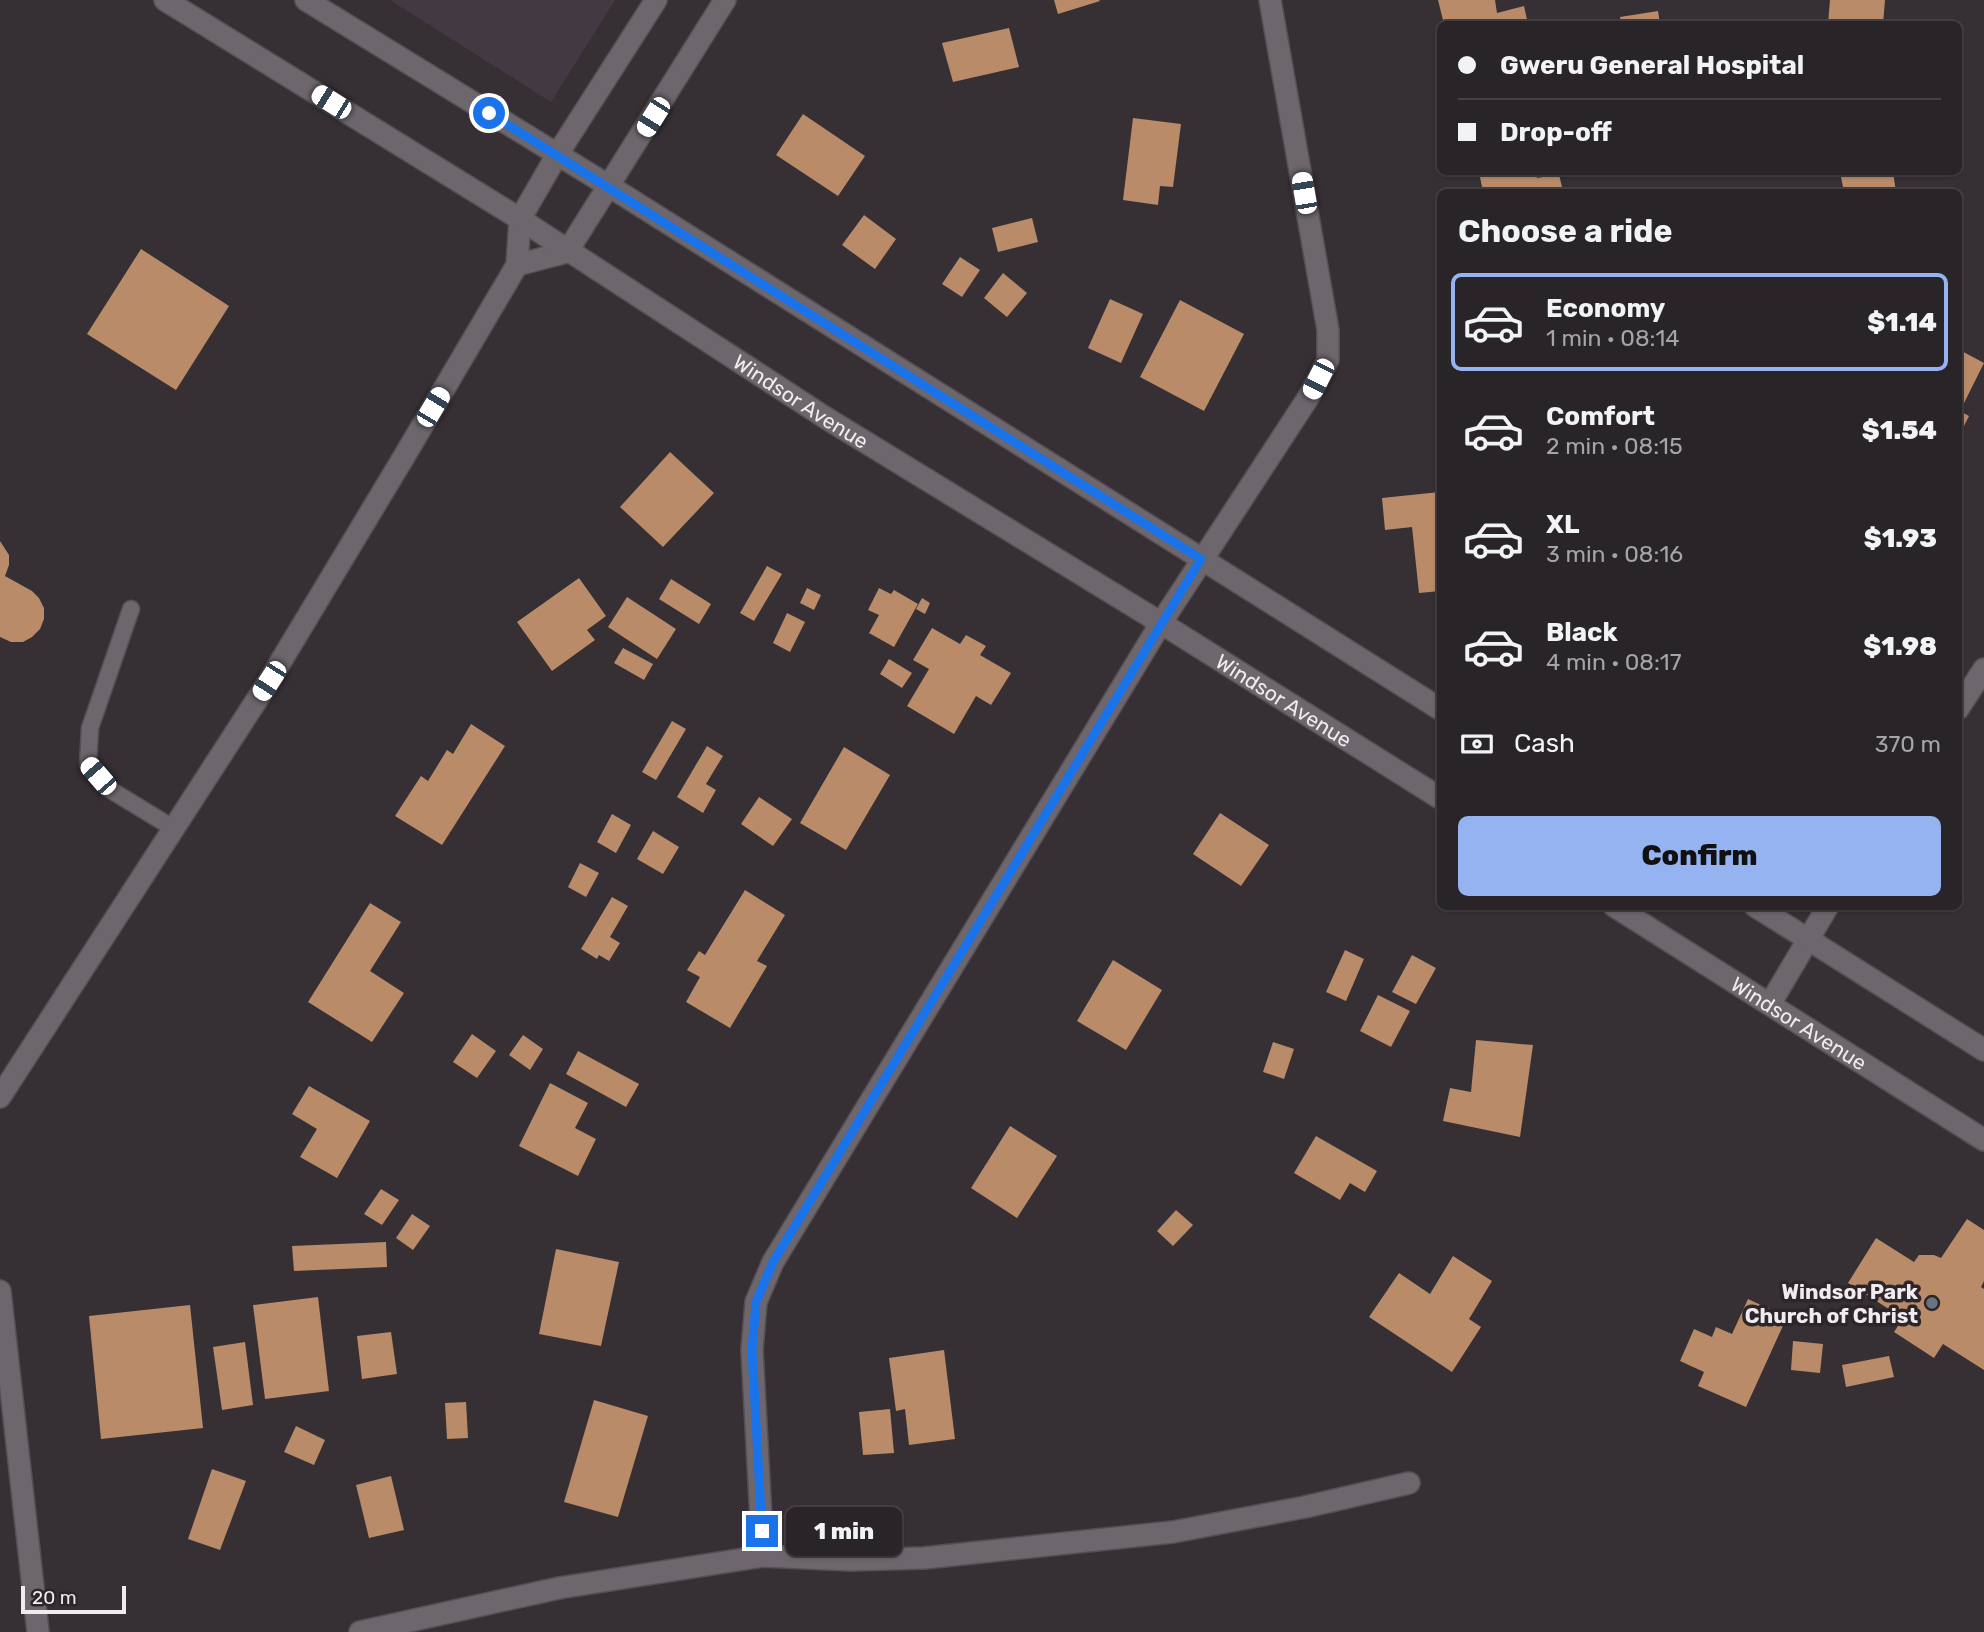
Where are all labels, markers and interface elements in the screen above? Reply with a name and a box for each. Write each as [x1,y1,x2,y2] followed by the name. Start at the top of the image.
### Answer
[1500,50,1804,81] text: Gweru General Hospital
[308,82,355,122] car
[633,94,674,140] car
[473,97,505,129] route start
[1500,117,1612,148] text: Drop-off
[1291,170,1318,216] car
[1458,212,1672,250] text: Choose a ride
[1462,291,1525,354] icon: car
[1546,293,1665,324] text: Economy
[1867,307,1937,338] text: $1.14
[1546,324,1680,352] text: 1 min · 08:14
[729,349,873,454] street label: Windsor Avenue
[1300,356,1337,402] car
[414,384,453,430] car
[1462,399,1525,462] icon: car
[1546,401,1655,432] text: Comfort
[1862,415,1937,446] text: $1.54
[1546,432,1683,460] text: 2 min · 08:15
[1462,507,1525,570] icon: car
[1546,509,1579,540] text: XL
[1864,523,1937,554] text: $1.93
[1546,540,1683,568] text: 3 min · 08:16
[1462,615,1525,678] icon: car
[1546,617,1618,648] text: Black
[1863,631,1937,662] text: $1.98
[1211,648,1357,752] street label: Windsor Avenue
[1546,648,1682,676] text: 4 min · 08:17
[249,658,290,704] car
[1458,725,1496,763] icon: cash
[1514,728,1575,759] text: Cash
[1875,730,1941,758] text: 370 m
[77,753,120,799] car
[1458,816,1941,896] button: Confirm
[1727,971,1872,1075] street label: Windsor Avenue
[1745,1279,1919,1328] place label: Windsor Park Church of Christ
[1924,1295,1940,1311] marker: Windsor Park Church of Christ
[786,1506,902,1556] callout: 1 min
[746,1515,778,1547] route end
[814,1517,874,1545] text: 1 min
[21,1583,126,1615] scale bar
[32,1586,77,1609] text: 20 m

